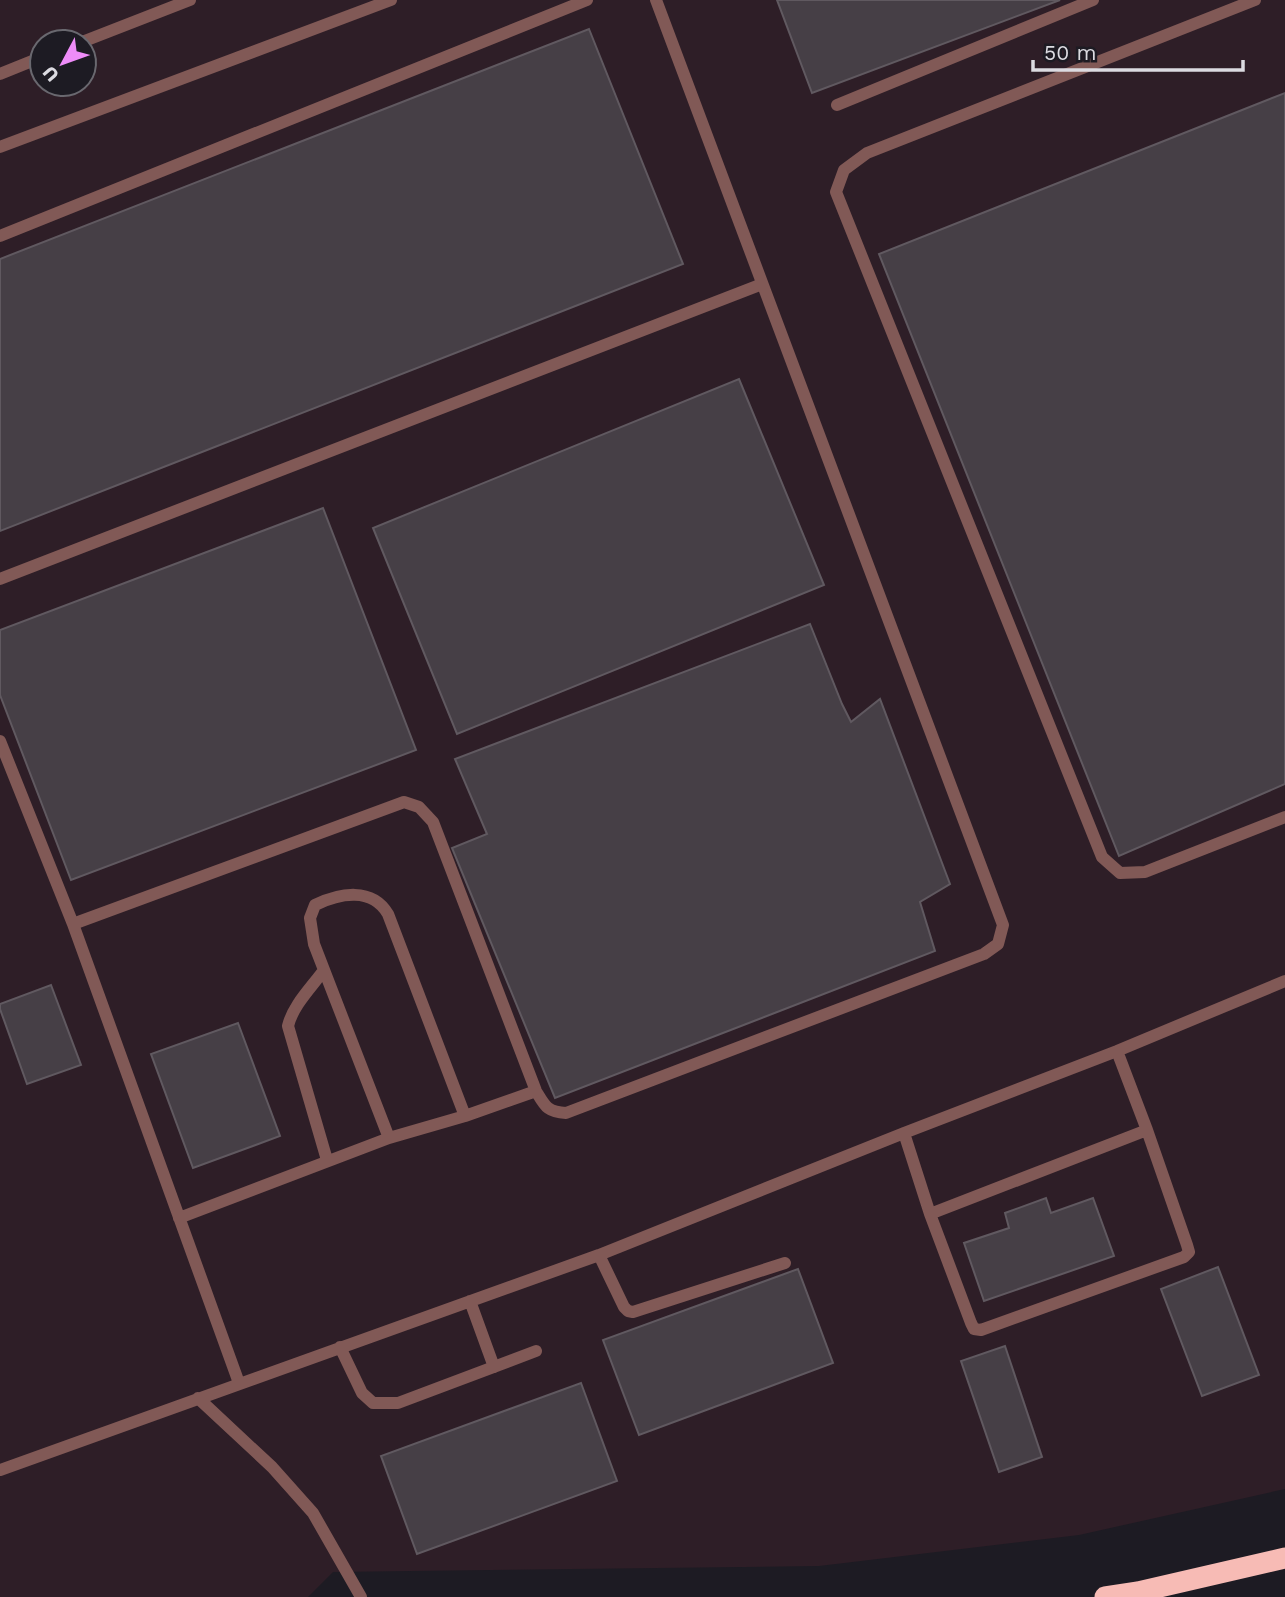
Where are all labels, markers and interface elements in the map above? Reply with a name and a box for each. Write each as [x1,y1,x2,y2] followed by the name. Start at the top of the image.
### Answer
[28,28,98,98] north arrow
[1033,28,1243,72] scale bar
[1044,40,1096,65] text: 50 m
[37,61,64,86] text: U

